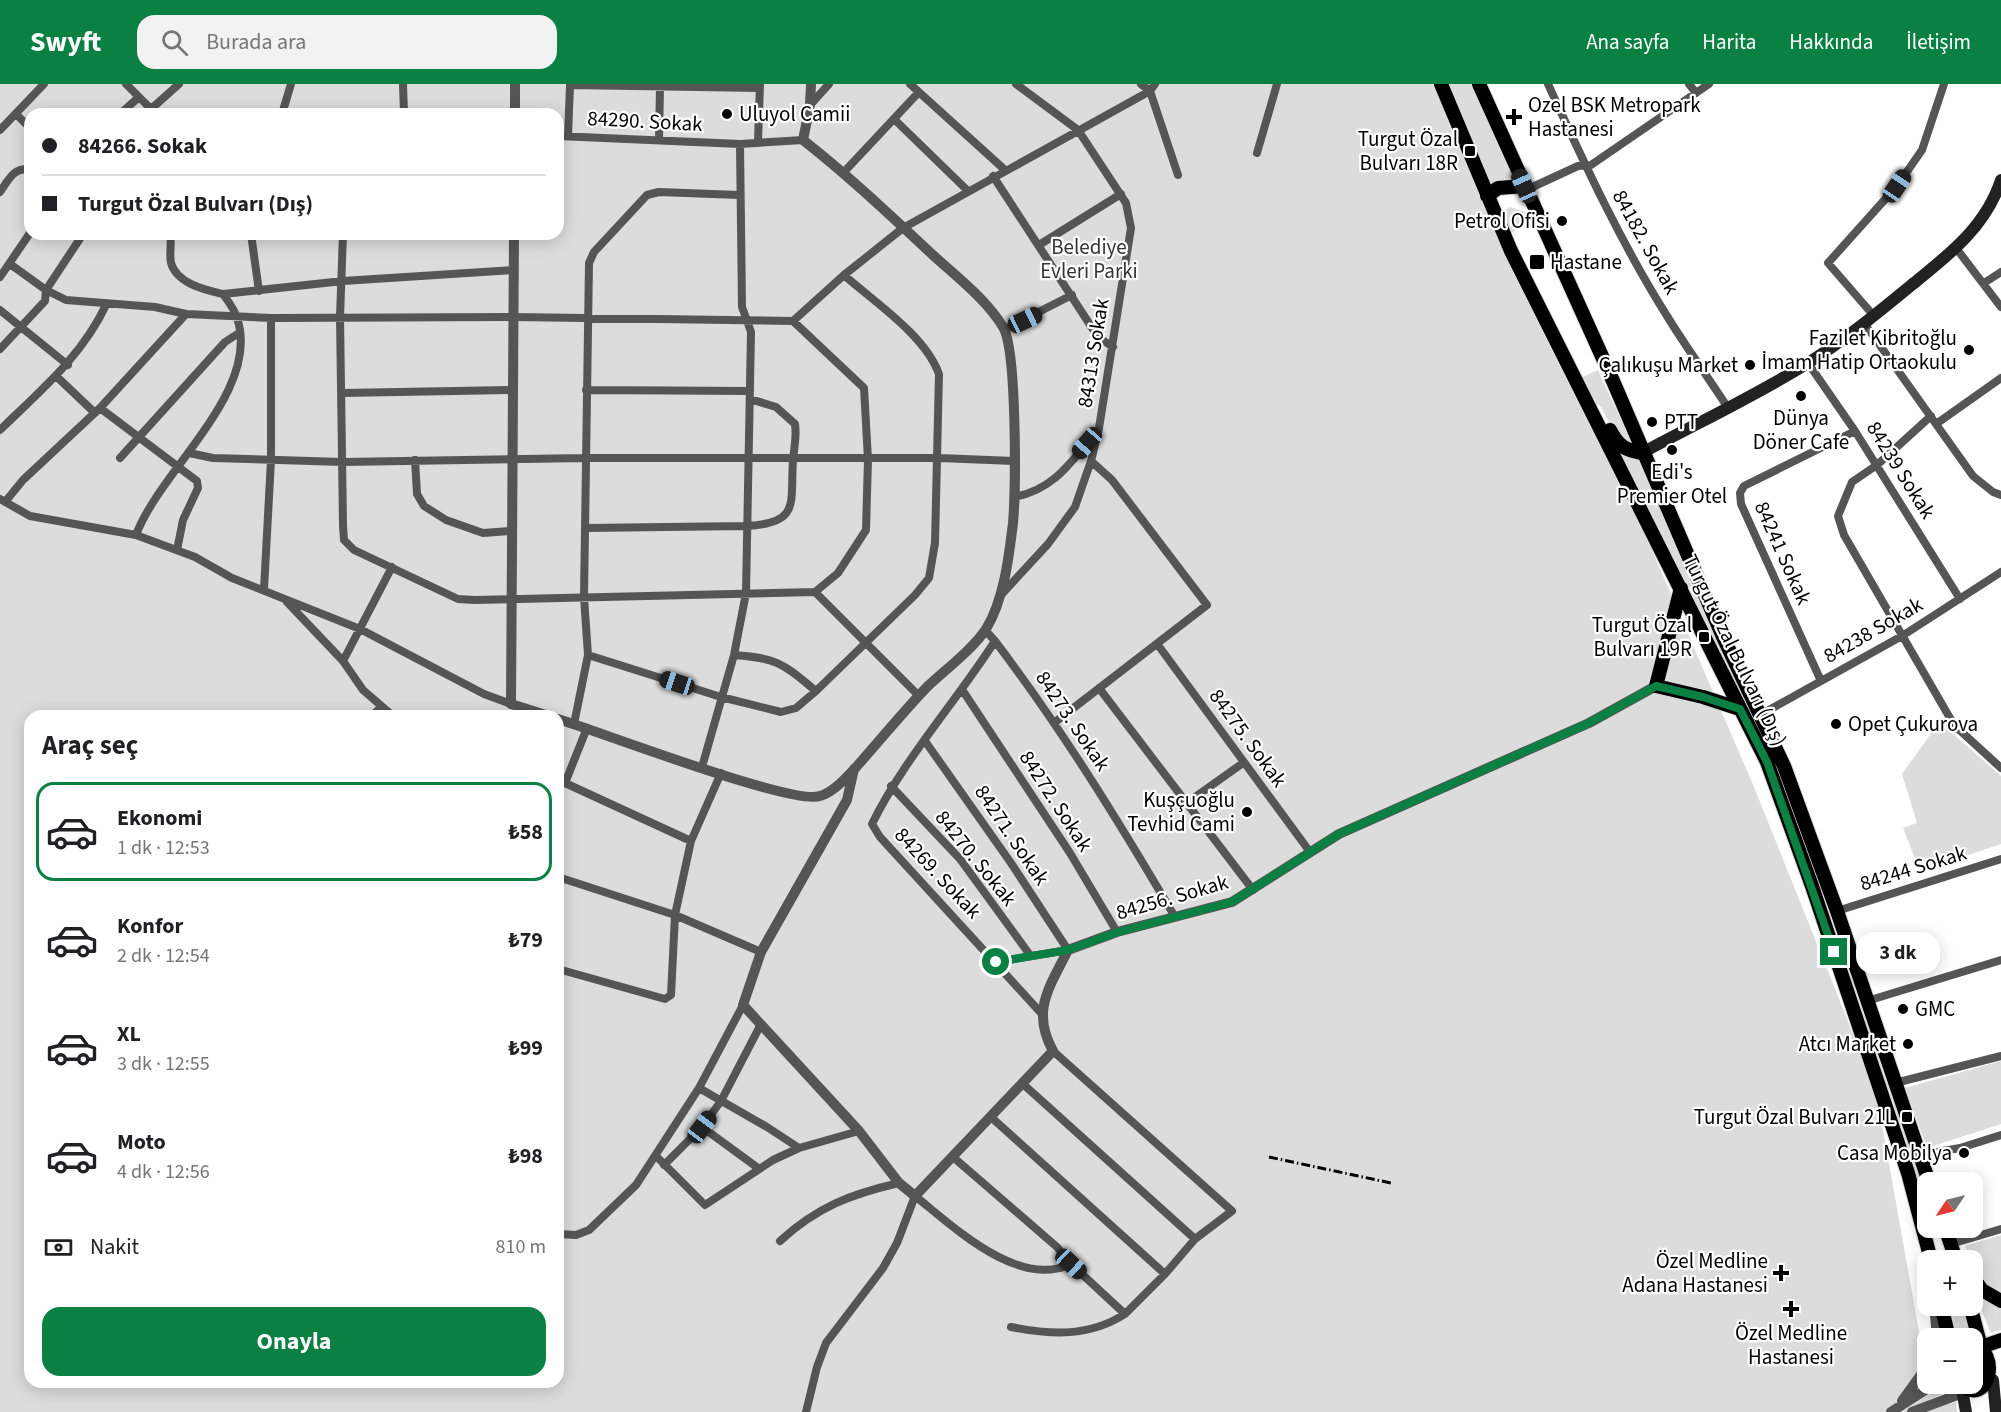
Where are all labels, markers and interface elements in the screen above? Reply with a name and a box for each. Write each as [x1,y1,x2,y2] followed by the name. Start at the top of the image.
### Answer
[137,15,557,69] search box
[30,22,101,62] text: Swyft
[158,26,191,59] icon: search
[206,26,306,58] text: Burada ara
[1586,27,1669,57] text: Ana sayfa
[1702,27,1756,57] text: Harita
[1789,27,1873,57] text: Hakkında
[1906,27,1971,57] text: İletişim
[1528,90,1701,144] place label: Ozel BSK Metropark Hastanesi
[739,99,850,129] place label: Uluyol Camii
[587,103,704,139] street label: 84290. Sokak
[720,107,734,121] marker: Uluyol Camii
[1505,108,1523,126] marker: Ozel BSK Metropark Hastanesi
[1358,124,1458,178] place label: Turgut Özal Bulvarı 18R
[78,130,207,162] text: 84266. Sokak
[1463,144,1477,158] marker: Turgut Özal Bulvarı 18R
[1508,166,1540,206] car
[1879,166,1915,206] car
[1605,184,1687,300] street label: 84182. Sokak
[78,188,313,220] text: Turgut Özal Bulvarı (Dış)
[1454,206,1550,236] place label: Petrol Ofisi
[1555,214,1569,228] marker: Petrol Ofisi
[1040,232,1138,286] park label: Belediye Evleri Parki
[1550,247,1622,277] place label: Hastane
[1528,253,1546,271] marker: Hastane
[1070,296,1117,410] street label: 84313 Sokak
[1005,304,1045,336] car
[1762,323,1957,377] place label: Fazilet Kibritoğlu İmam Hatip Ortaokulu
[1962,343,1976,357] marker: Fazilet Kibritoğlu İmam Hatip Ortaokulu
[1598,350,1738,380] place label: Çalıkuşu Market
[1743,358,1757,372] marker: Çalıkuşu Market
[1794,389,1808,403] marker: Dünya Döner Cafe
[1753,403,1849,457] place label: Dünya Döner Cafe
[1664,407,1698,437] place label: PTT
[1645,415,1659,429] marker: PTT
[1859,415,1943,525] street label: 84239 Sokak
[1068,424,1106,462] car
[1665,443,1679,457] marker: Edi's Premier Otel
[1617,457,1727,511] place label: Edi's Premier Otel
[1747,497,1819,610] street label: 84241 Sokak
[1676,549,1794,751] street label: Turgut Özal Bulvarı (Dış)
[1818,589,1929,671] street label: 84238 Sokak
[1592,610,1692,664] place label: Turgut Özal Bulvarı 19R
[1697,630,1711,644] marker: Turgut Özal Bulvarı 19R
[1028,665,1118,778] street label: 84273. Sokak
[657,669,697,697] car
[1202,683,1294,794] street label: 84275. Sokak
[1848,709,1978,739] place label: Opet Çukurova
[1829,717,1843,731] marker: Opet Çukurova
[42,726,138,765] text: Araç seç
[1012,744,1100,858] street label: 84272. Sokak
[967,779,1057,892] street label: 84271. Sokak
[1127,785,1235,839] place label: Kuşçuoğlu Tevhid Cami
[117,802,202,834] text: Ekonomi
[928,804,1024,913] street label: 84270. Sokak
[45,805,99,859] icon: car
[1240,805,1254,819] marker: Kuşçuoğlu Tevhid Cami
[508,816,543,848] text: ₺58
[888,821,989,926] street label: 84269. Sokak
[117,834,210,862] text: 1 dk · 12:53
[1856,837,1971,898] street label: 84244 Sokak
[1112,867,1232,927] street label: 84256. Sokak
[117,910,183,942] text: Konfor
[45,913,99,967] icon: car
[508,924,543,956] text: ₺79
[1855,931,1939,973] callout: 3 dk
[1820,938,1847,965] route end
[1880,939,1916,967] text: 3 dk
[117,942,210,970] text: 2 dk · 12:54
[982,948,1009,975] route start
[1915,994,1955,1024] place label: GMC
[1896,1002,1910,1016] marker: GMC
[117,1018,141,1050] text: XL
[45,1021,99,1075] icon: car
[1799,1029,1896,1059] place label: Atcı Market
[508,1032,543,1064] text: ₺99
[1901,1037,1915,1051] marker: Atcı Market
[117,1050,210,1078] text: 3 dk · 12:55
[1694,1102,1895,1132] place label: Turgut Özal Bulvarı 21L
[684,1107,720,1147] car
[1900,1110,1914,1124] marker: Turgut Özal Bulvarı 21L
[117,1126,166,1158] text: Moto
[45,1129,99,1183] icon: car
[1837,1138,1952,1168] place label: Casa Mobilya
[508,1140,543,1172] text: ₺98
[1957,1146,1971,1160] marker: Casa Mobilya
[117,1158,210,1186] text: 4 dk · 12:56
[1917,1172,1983,1238] north arrow
[1917,1172,1983,1394] map controls
[42,1231,75,1264] icon: cash
[90,1231,139,1263] text: Nakit
[496,1233,546,1261] text: 810 m
[1052,1245,1090,1283] car
[1622,1246,1768,1300] place label: Özel Medline Adana Hastanesi
[1917,1250,1983,1316] button: +
[1772,1264,1790,1282] marker: Özel Medline Adana Hastanesi
[1782,1300,1800,1318] marker: Özel Medline Hastanesi
[42,1307,546,1376] button: Onayla
[1735,1318,1847,1372] place label: Özel Medline Hastanesi
[1917,1328,1983,1394] button: −

